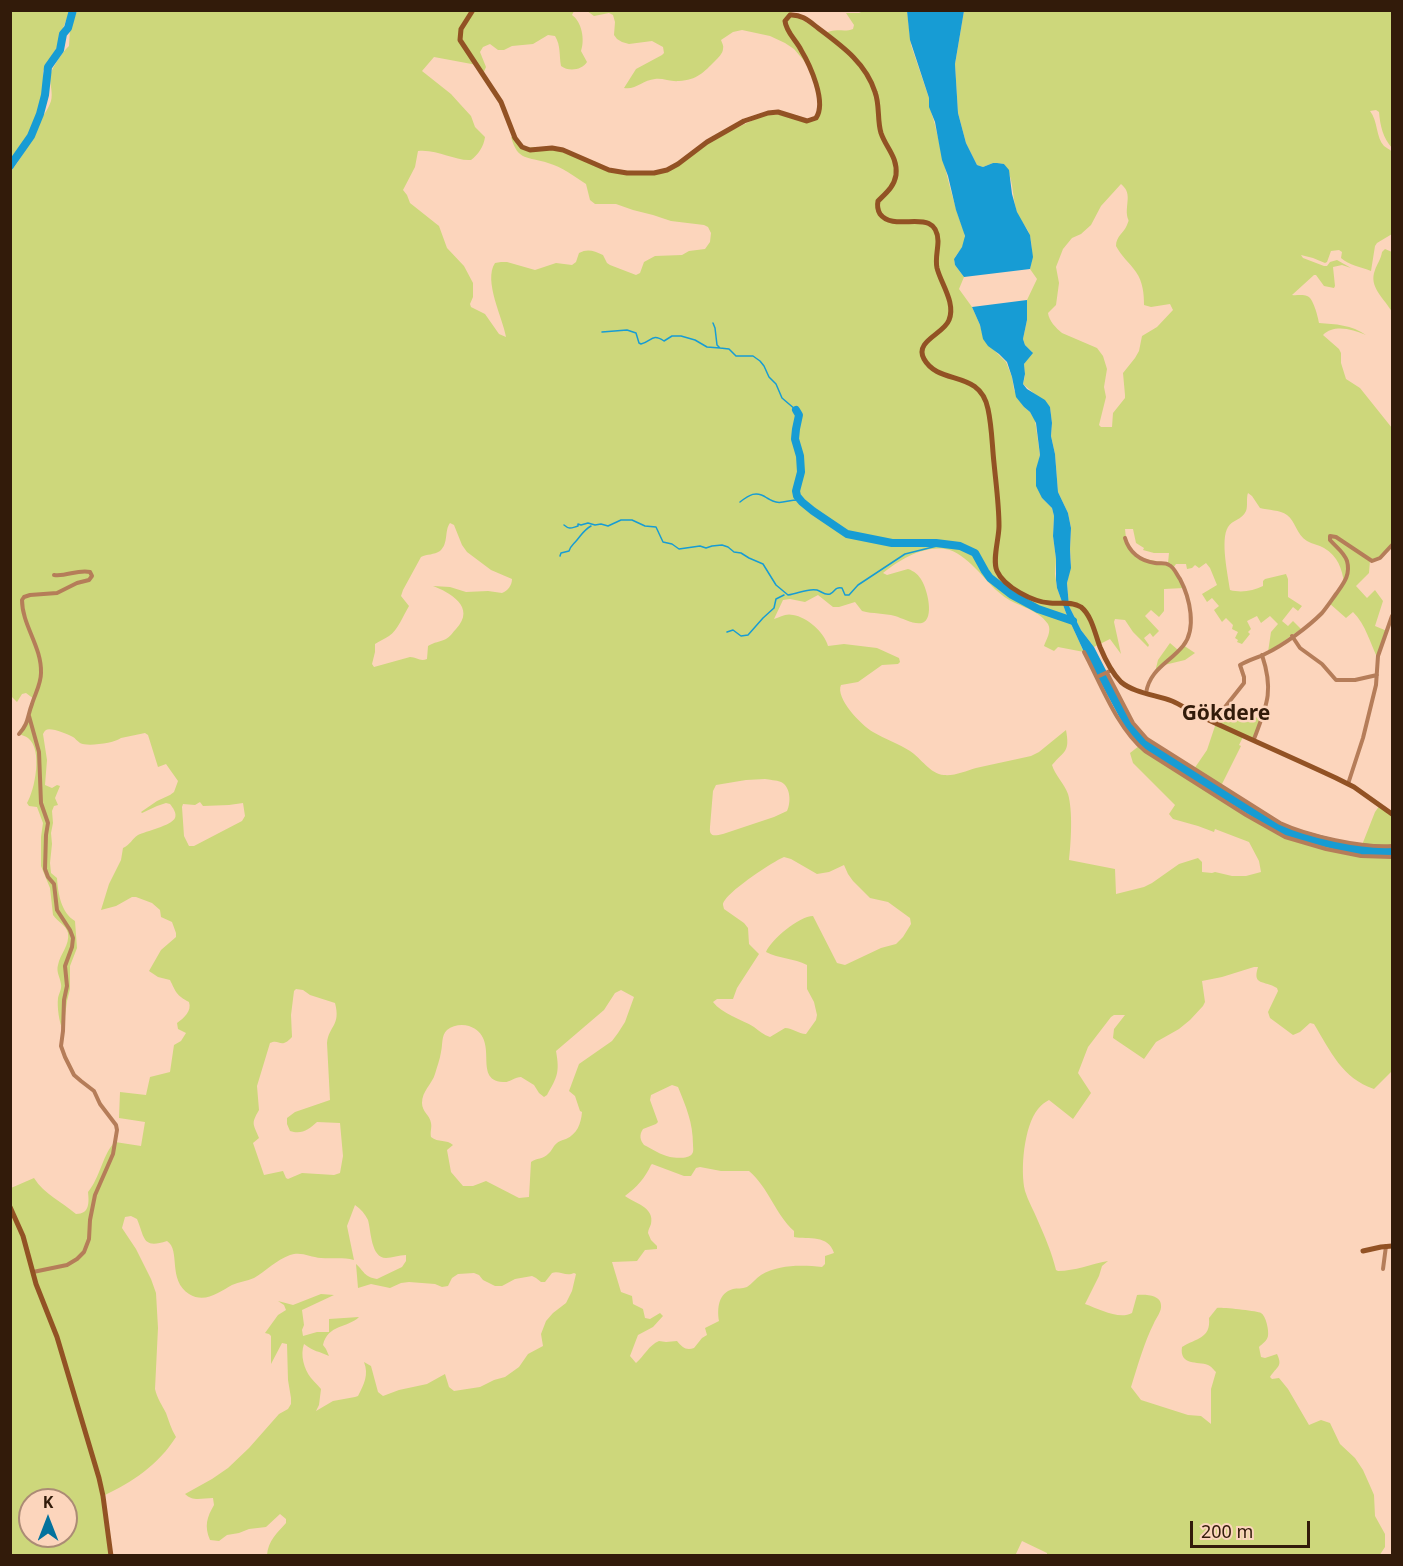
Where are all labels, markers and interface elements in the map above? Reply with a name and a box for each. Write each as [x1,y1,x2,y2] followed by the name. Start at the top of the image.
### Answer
[1182,701,1270,727] district label: Gökdere
[18,1488,78,1548] north arrow
[43,1491,53,1513] text: K
[1193,1509,1313,1547] scale bar
[1201,1519,1253,1543] text: 200 m

